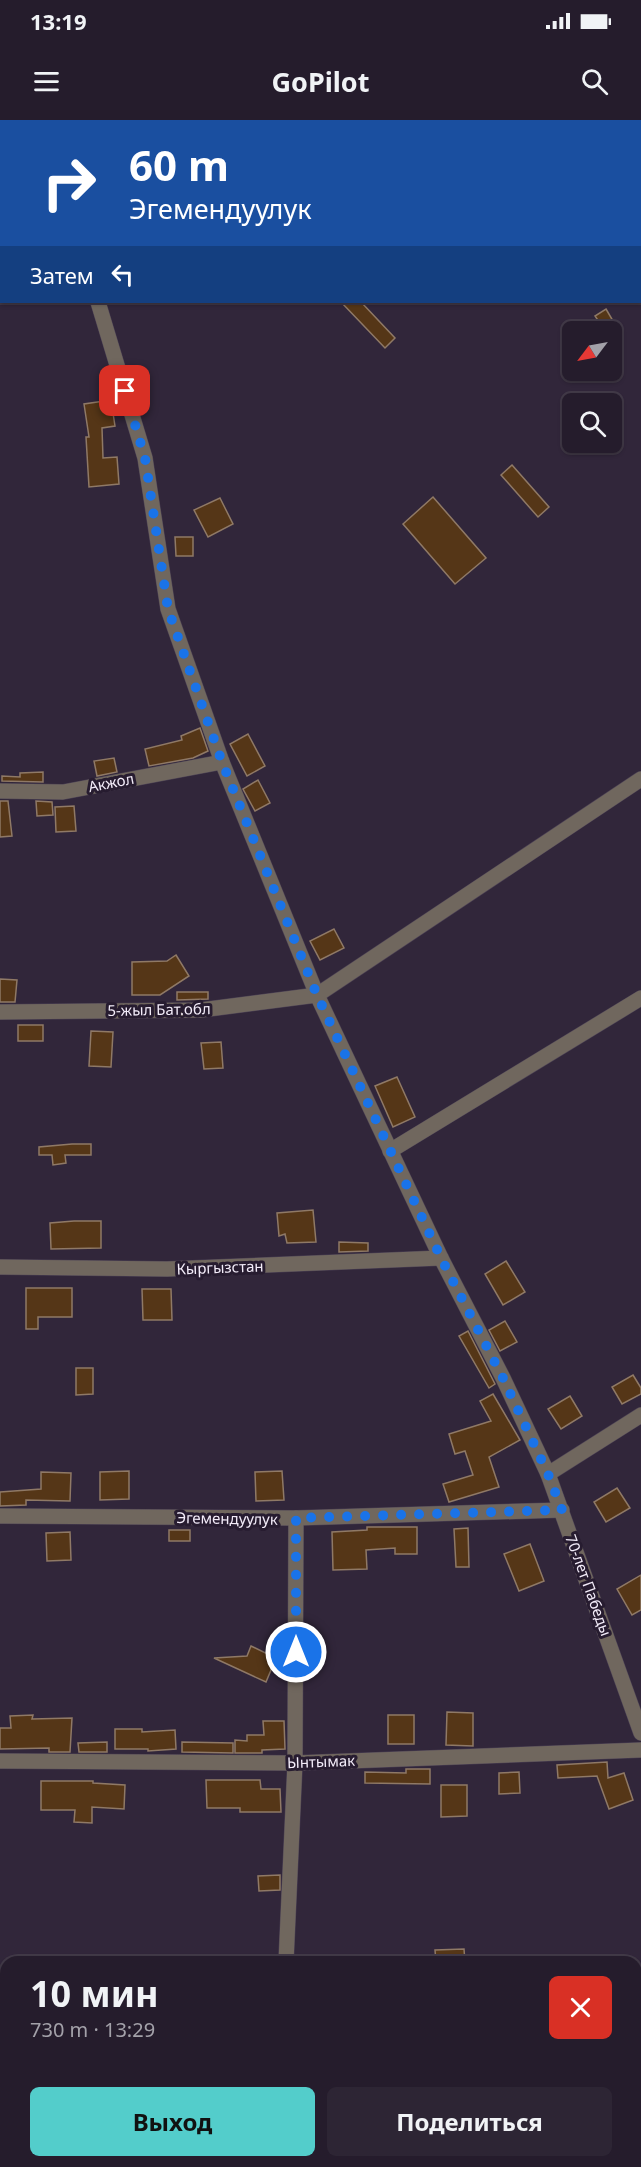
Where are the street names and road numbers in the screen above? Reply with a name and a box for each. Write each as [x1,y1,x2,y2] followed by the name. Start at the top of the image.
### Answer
[86,768,136,796] street label: Акжол
[107,998,211,1020] street label: 5-жыл Бат.обл
[176,1255,264,1279] street label: Кыргызстан
[176,1507,278,1529] street label: Эгемендуулук
[561,1531,617,1639] street label: 70-лет Пабеды
[287,1750,355,1772] street label: Ынтымак

